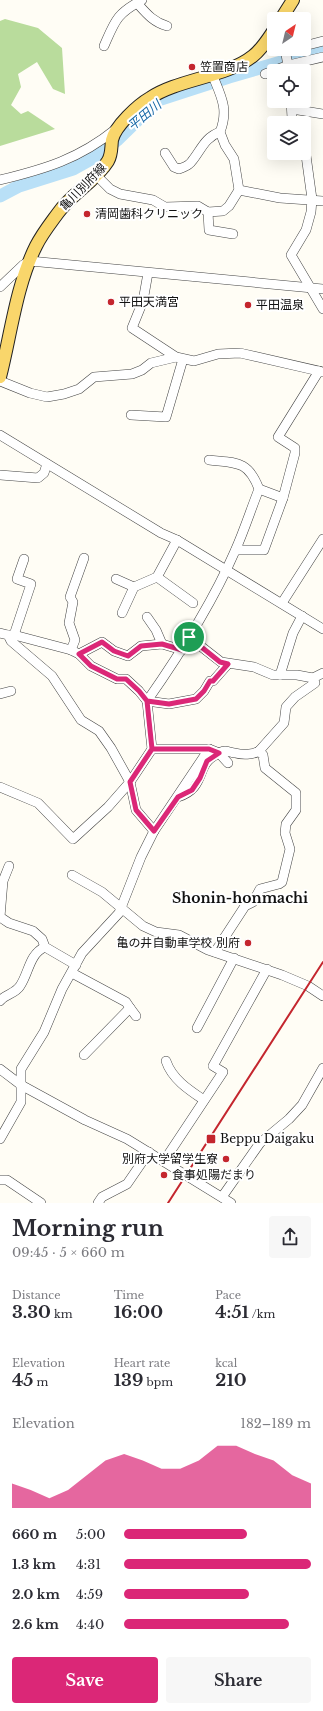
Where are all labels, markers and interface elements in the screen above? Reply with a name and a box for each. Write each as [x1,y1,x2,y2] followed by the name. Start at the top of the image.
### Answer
[267,12,311,56] north arrow
[267,12,311,160] map controls
[200,59,248,74] place label: 笠置商店
[187,62,197,72] marker: 笠置商店
[267,64,311,108] button: locate
[124,95,166,134] water label: 平田川
[267,116,311,160] button: layers
[56,160,109,213] street label: 亀川別府線
[95,206,203,221] place label: 清岡歯科クリニック
[82,209,92,219] marker: 清岡歯科クリニック
[119,294,179,309] place label: 平田天満宮
[106,297,116,307] marker: 平田天満宮
[256,297,304,312] place label: 平田温泉
[243,300,253,310] marker: 平田温泉
[172,620,206,654] pin
[178,626,200,648] icon: arrive
[172,889,308,907] district label: Shonin-honmachi
[117,935,240,950] place label: 亀の井自動車学校 別府
[243,938,253,948] marker: 亀の井自動車学校 別府
[220,1131,314,1146] place label: Beppu Daigaku
[205,1133,217,1145] marker: Beppu Daigaku
[122,1151,218,1166] place label: 別府大学留学生寮
[221,1154,231,1164] marker: 別府大学留学生寮
[172,1167,256,1182] place label: 食事処陽だまり
[159,1170,169,1180] marker: 食事処陽だまり
[12,1215,164,1242] text: Morning run
[269,1216,311,1258] button: share
[12,1244,125,1261] text: 09:45 · 5 × 660 m
[12,1288,61,1302] text: Distance
[114,1288,144,1302] text: Time
[215,1288,241,1302] text: Pace
[12,1302,51,1323] text: 3.30
[114,1302,163,1323] text: 16:00
[215,1302,249,1323] text: 4:51
[51,1307,73,1321] text: km
[249,1307,275,1321] text: /km
[12,1356,65,1370] text: Elevation
[114,1356,170,1370] text: Heart rate
[215,1356,237,1370] text: kcal
[12,1370,33,1391] text: 45
[114,1370,143,1391] text: 139
[215,1370,247,1391] text: 210
[33,1375,48,1389] text: m
[143,1375,173,1389] text: bpm
[12,1415,75,1432] text: Elevation
[240,1415,311,1432] text: 182–189 m
[12,1526,57,1543] text: 660 m
[76,1526,106,1543] text: 5:00
[12,1556,56,1573] text: 1.3 km
[76,1556,101,1573] text: 4:31
[12,1586,60,1603] text: 2.0 km
[76,1586,103,1603] text: 4:59
[12,1616,59,1633] text: 2.6 km
[76,1616,104,1633] text: 4:40
[12,1657,158,1703] button: Save
[166,1657,311,1703] button: Share

